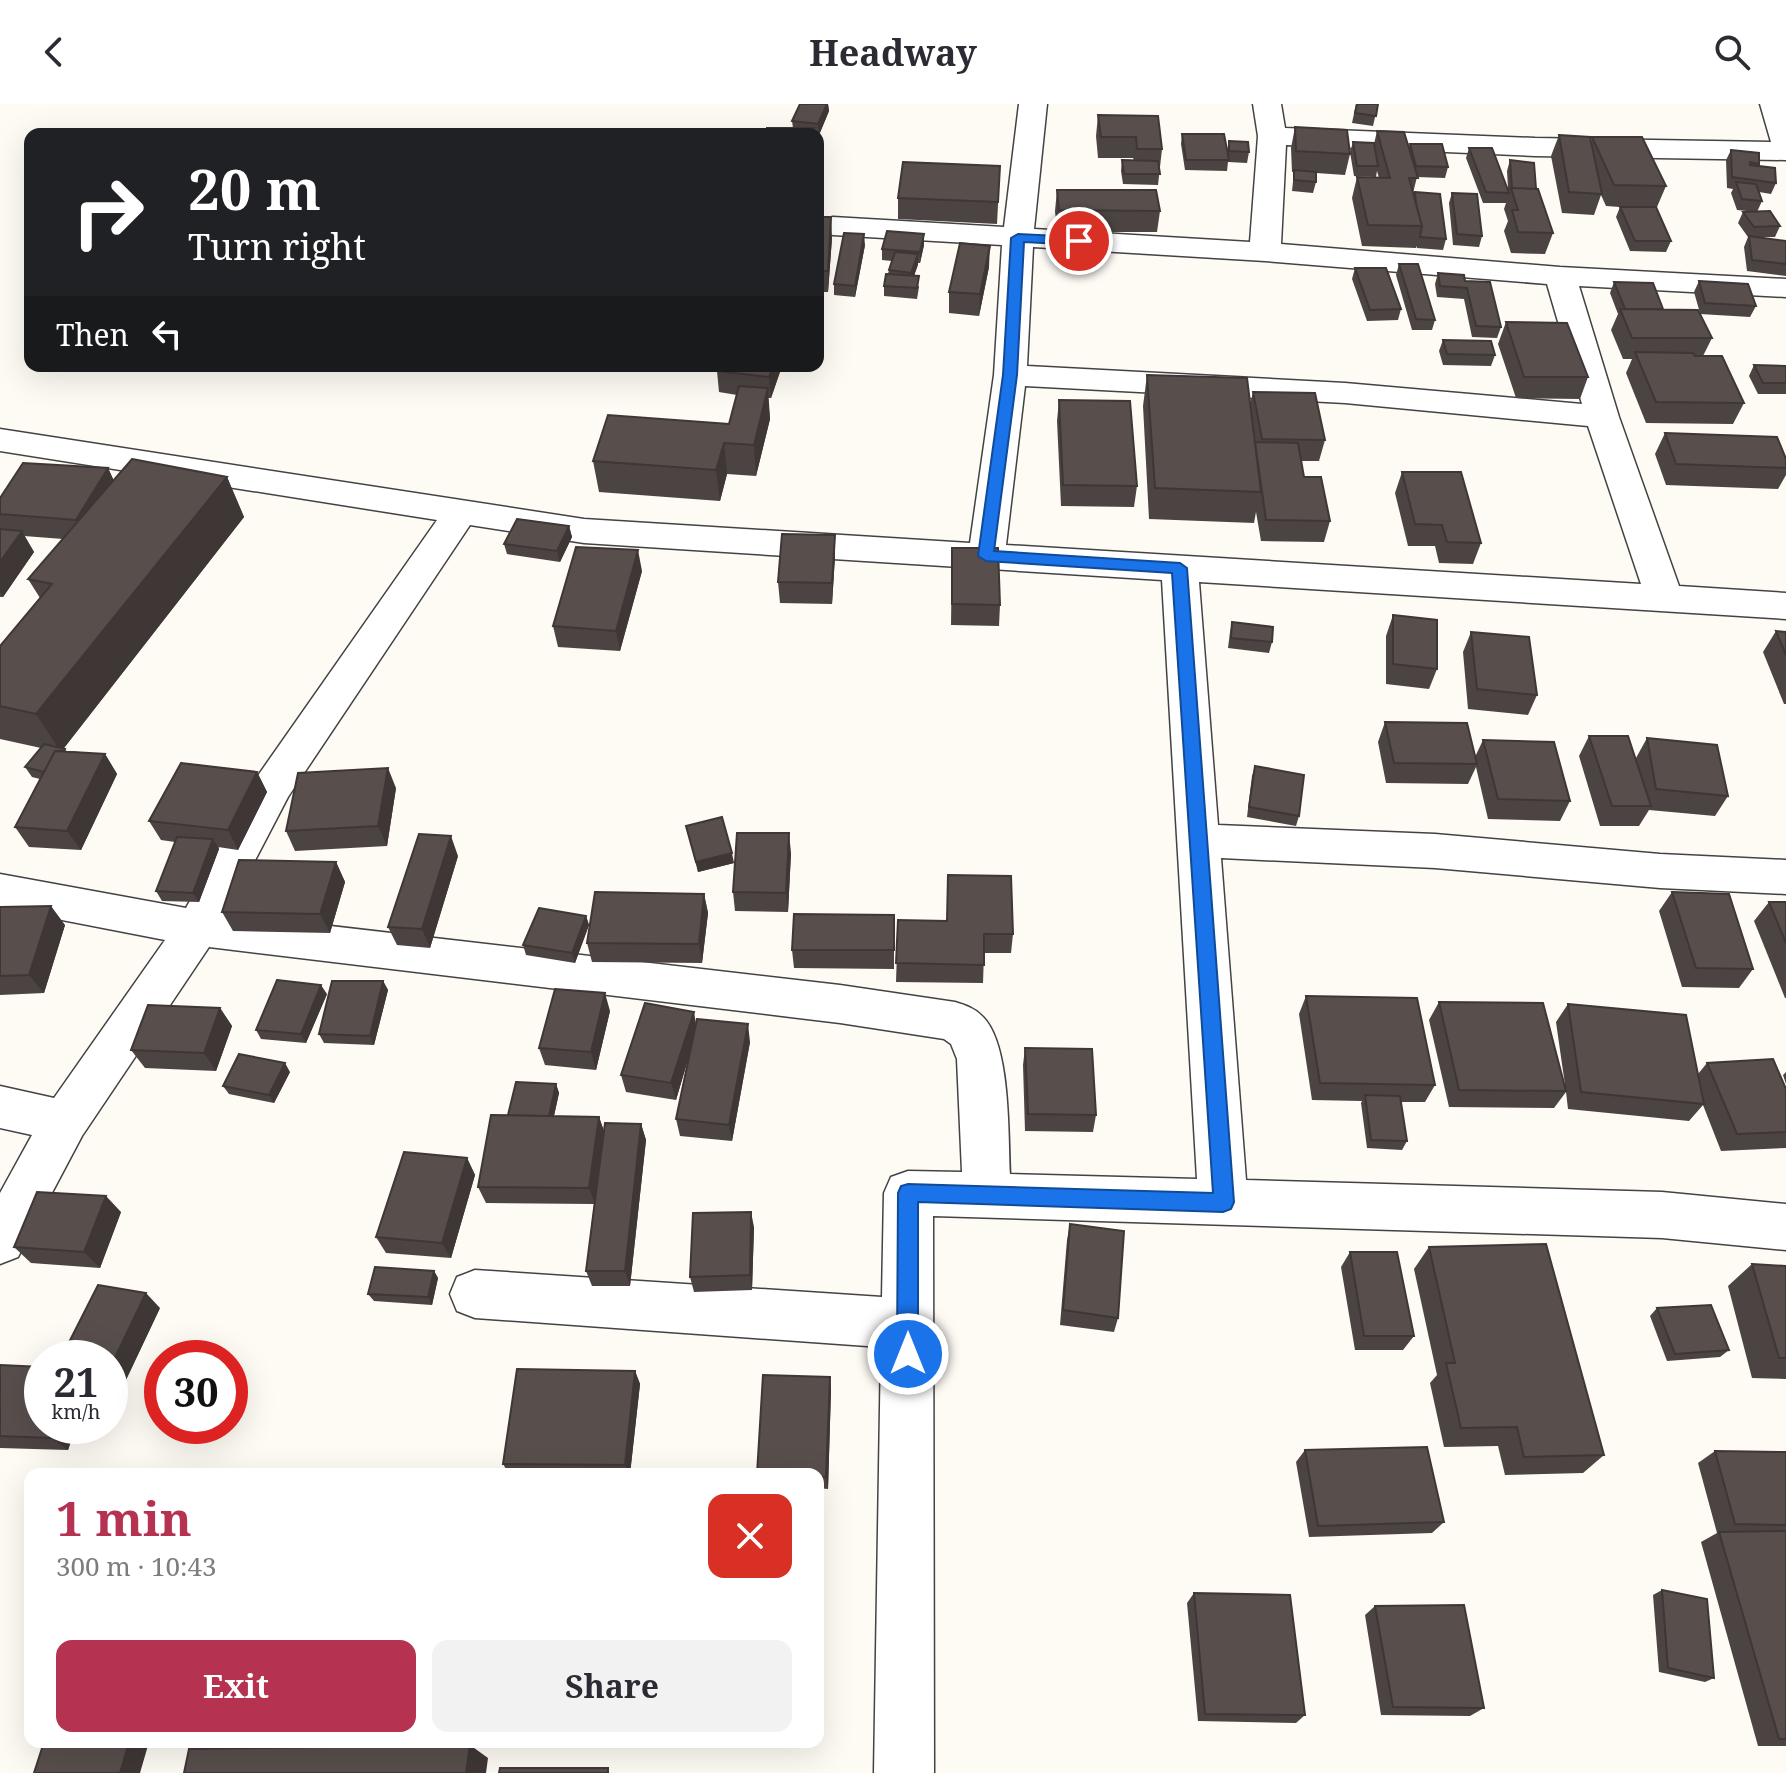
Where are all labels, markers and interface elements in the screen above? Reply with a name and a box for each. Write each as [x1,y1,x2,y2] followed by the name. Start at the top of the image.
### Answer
[809,28,977,77] text: Headway
[32,30,76,74] icon: back
[1710,30,1754,74] icon: search
[188,150,321,226] text: 20 m
[56,160,160,264] icon: right
[1045,207,1113,275] pin
[1057,219,1101,263] icon: arrive
[188,222,366,271] text: Turn right
[145,312,189,356] icon: left
[56,314,129,355] text: Then
[866,1312,950,1396] position arrow
[144,1340,248,1444] speed limit sign: 30
[53,1354,99,1409] text: 21
[51,1398,101,1425] text: km/h
[56,1485,192,1550] text: 1 min
[708,1494,792,1578] button: close
[56,1548,217,1584] text: 300 m · 10:43
[56,1640,416,1732] button: Exit
[432,1640,792,1732] button: Share

